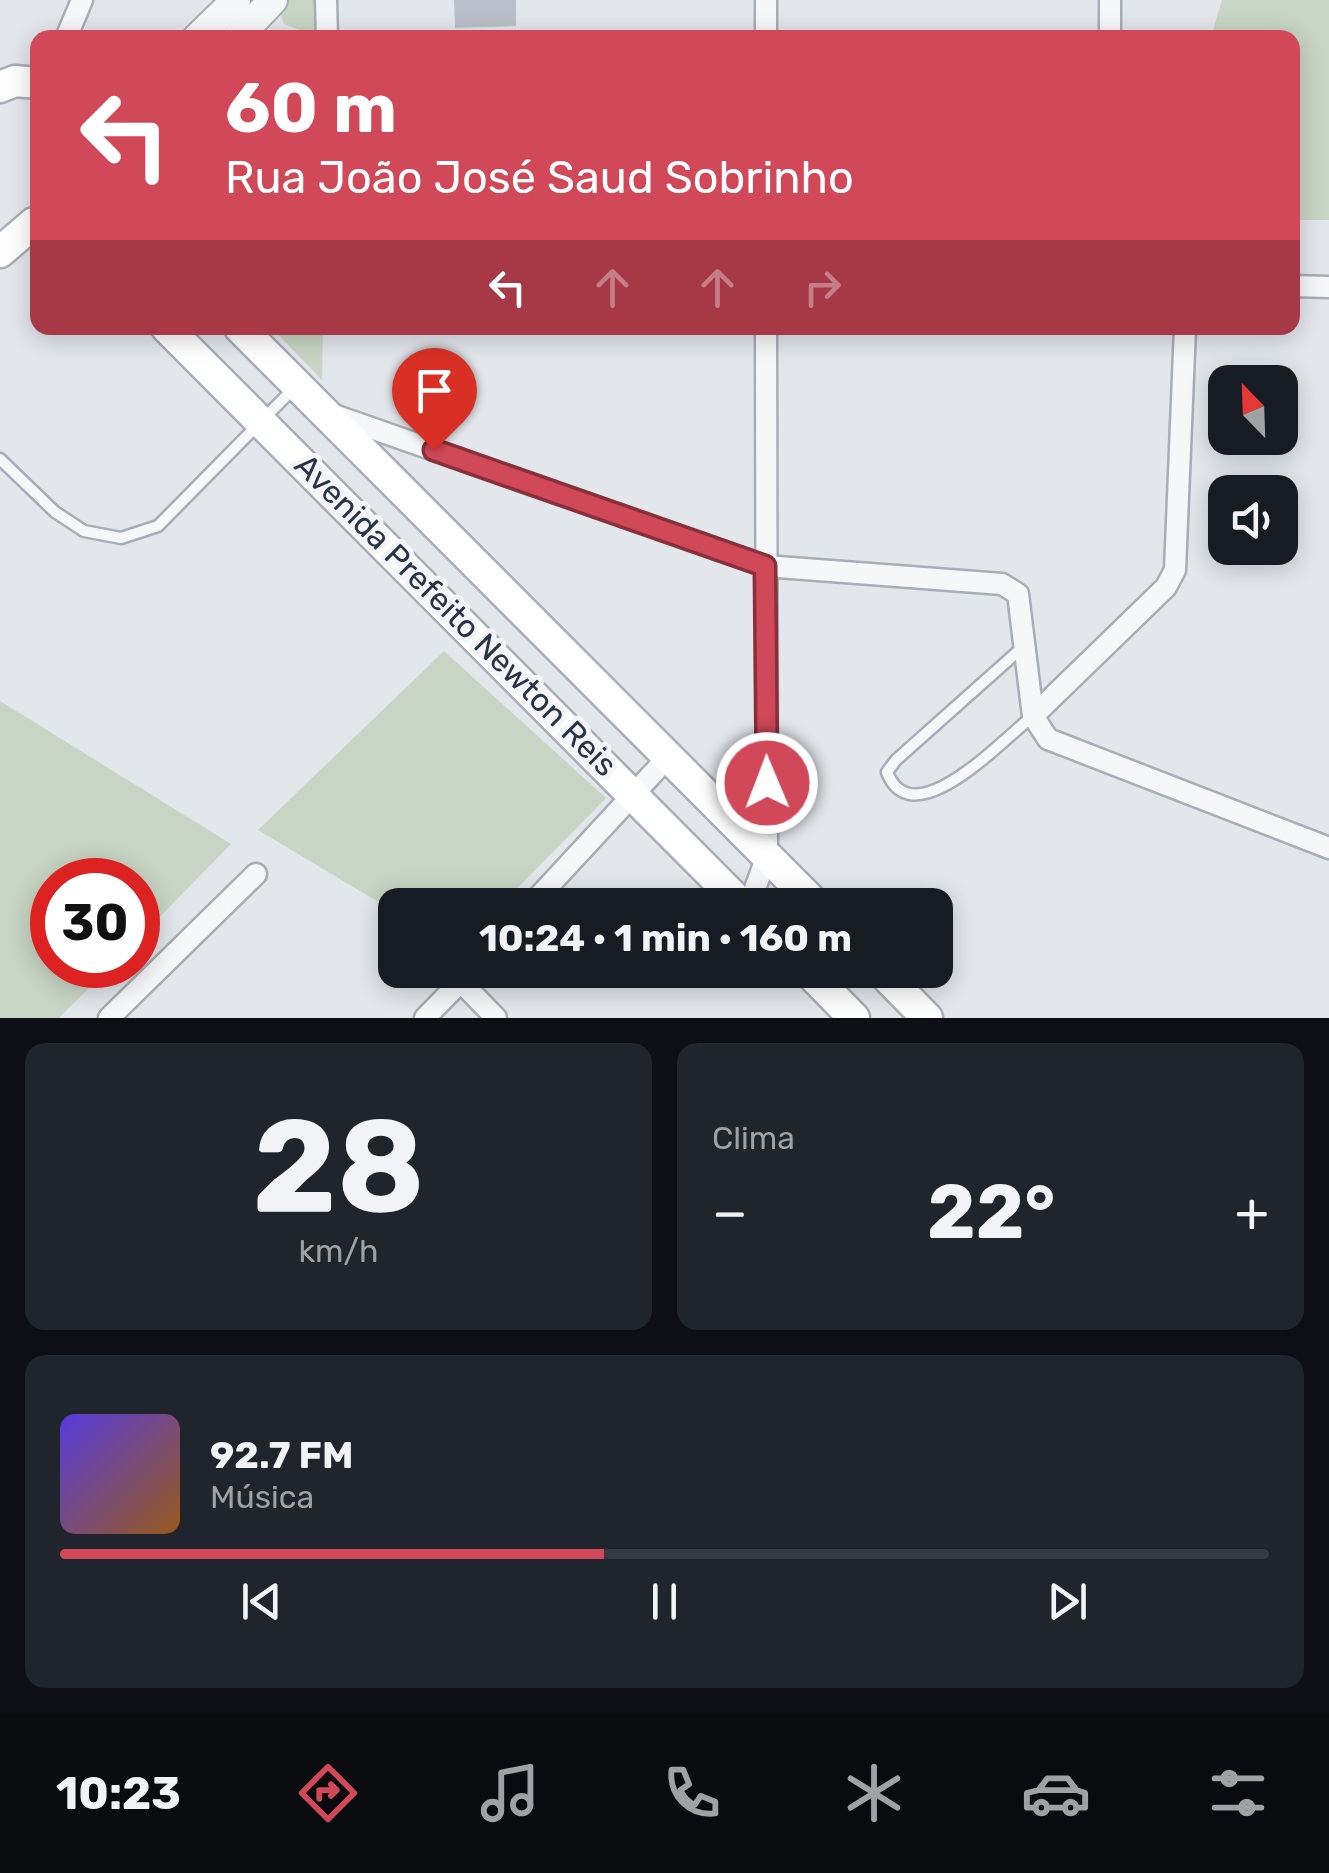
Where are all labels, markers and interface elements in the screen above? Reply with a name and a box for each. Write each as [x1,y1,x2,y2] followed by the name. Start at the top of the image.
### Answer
[225,67,397,150] text: 60 m
[60,70,190,200] icon: left
[225,151,854,204] text: Rua João José Saud Sobrinho
[480,260,535,315] icon: left
[585,260,640,315] icon: ahead
[690,260,745,315] icon: ahead
[795,260,850,315] icon: right
[392,348,477,451] pin
[407,363,462,418] icon: arrive
[1208,365,1298,455] north arrow
[1208,365,1298,565] map controls
[287,446,625,784] street label: Avenida Prefeito Newton Reis
[1208,475,1298,565] button: sound
[715,731,819,835] position arrow
[30,858,160,988] speed limit sign: 30
[479,915,852,961] text: 10:24 · 1 min · 160 m
[252,1089,425,1244] text: 28
[712,1119,795,1157] text: Clima
[927,1168,1055,1257] text: 22°
[712,1180,748,1245] text: −
[1235,1180,1269,1245] text: +
[299,1232,378,1270] text: km/h
[210,1432,354,1478] text: 92.7 FM
[210,1478,314,1516] text: Música
[234,1574,289,1629] icon: previous
[637,1574,692,1629] icon: pause
[1040,1574,1095,1629] icon: next
[293,1758,363,1828] icon: directions
[475,1758,545,1828] icon: music
[657,1758,727,1828] icon: phone
[839,1758,909,1828] icon: climate
[1021,1758,1091,1828] icon: car
[1203,1758,1273,1828] icon: filters
[56,1767,181,1820] text: 10:23

